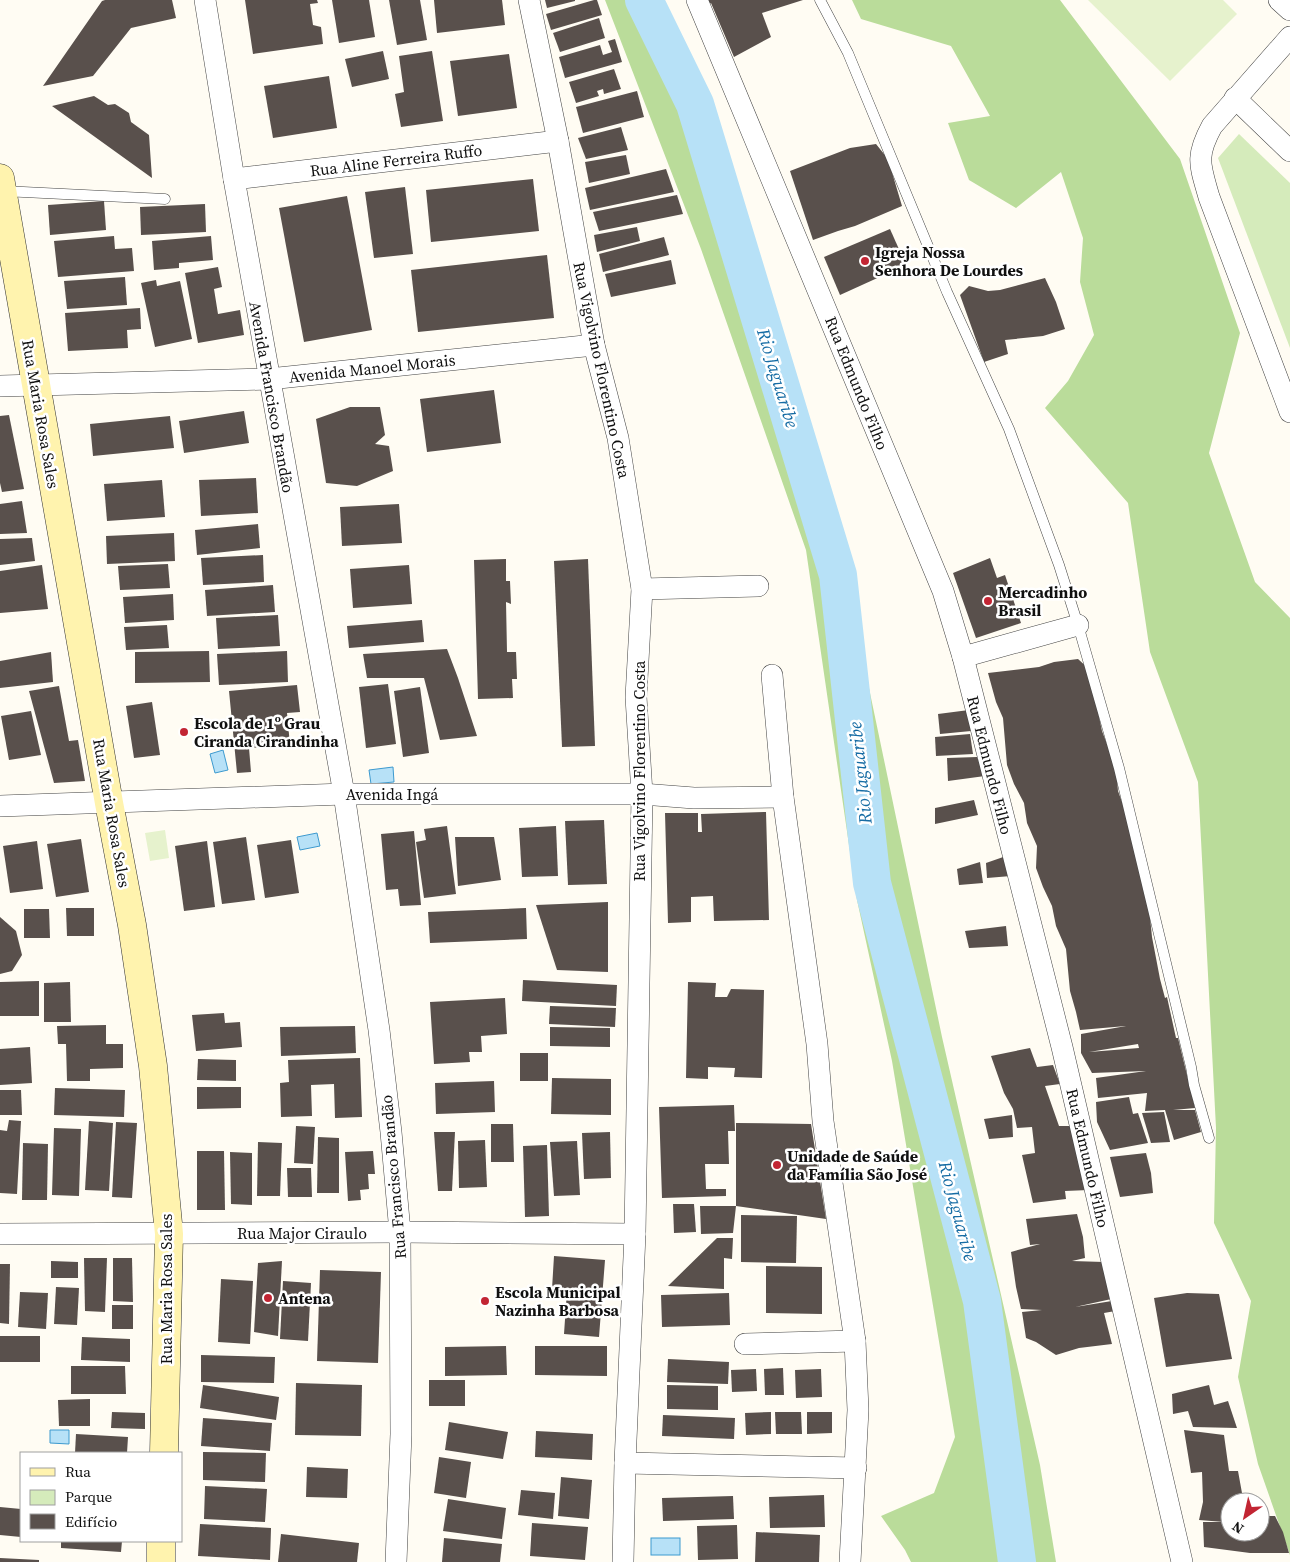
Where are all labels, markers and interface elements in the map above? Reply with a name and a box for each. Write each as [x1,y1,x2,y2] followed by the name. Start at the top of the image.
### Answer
[309,138,484,181] street label: Rua Aline Ferreira Ruffo
[875,241,1023,281] place label: Igreja Nossa Senhora De Lourdes
[859,255,871,267] marker: Igreja Nossa Senhora De Lourdes
[568,260,636,481] street label: Rua Vigolvino Florentino Costa
[244,299,300,495] street label: Avenida Francisco Brandão
[820,313,894,453] street label: Rua Edmundo Filho
[751,324,805,431] water label: Rio Jaguaribe
[17,338,65,490] street label: Rua Maria Rosa Sales
[288,348,456,388] street label: Avenida Manoel Morais
[998,581,1087,621] place label: Mercadinho Brasil
[982,595,994,607] marker: Mercadinho Brasil
[628,660,650,882] street label: Rua Vigolvino Florentino Costa
[962,693,1018,837] street label: Rua Edmundo Filho
[194,712,339,752] place label: Escola de 1º Grau Ciranda Cirandinha
[842,720,878,826] water label: Rio Jaguaribe
[178,726,190,738] marker: Escola de 1º Grau Ciranda Cirandinha
[88,737,136,889] street label: Rua Maria Rosa Sales
[346,783,439,805] street label: Avenida Ingá
[1061,1086,1115,1230] street label: Rua Edmundo Filho
[375,1094,411,1260] street label: Rua Francisco Brandão
[787,1145,927,1185] place label: Unidade de Saúde da Família São José
[932,1157,984,1264] water label: Rio Jaguaribe
[771,1159,783,1171] marker: Unidade de Saúde da Família São José
[155,1213,177,1365] street label: Rua Maria Rosa Sales
[237,1222,367,1244] street label: Rua Major Ciraulo
[495,1281,621,1321] place label: Escola Municipal Nazinha Barbosa
[278,1287,331,1309] place label: Antena
[262,1292,274,1304] marker: Antena
[479,1295,491,1307] marker: Escola Municipal Nazinha Barbosa
[20,1452,182,1542] legend
[65,1461,91,1482] text: Rua
[65,1486,113,1507] text: Parque
[1220,1492,1270,1542] north arrow
[65,1511,117,1532] text: Edifício
[1228,1517,1248,1539] text: N

